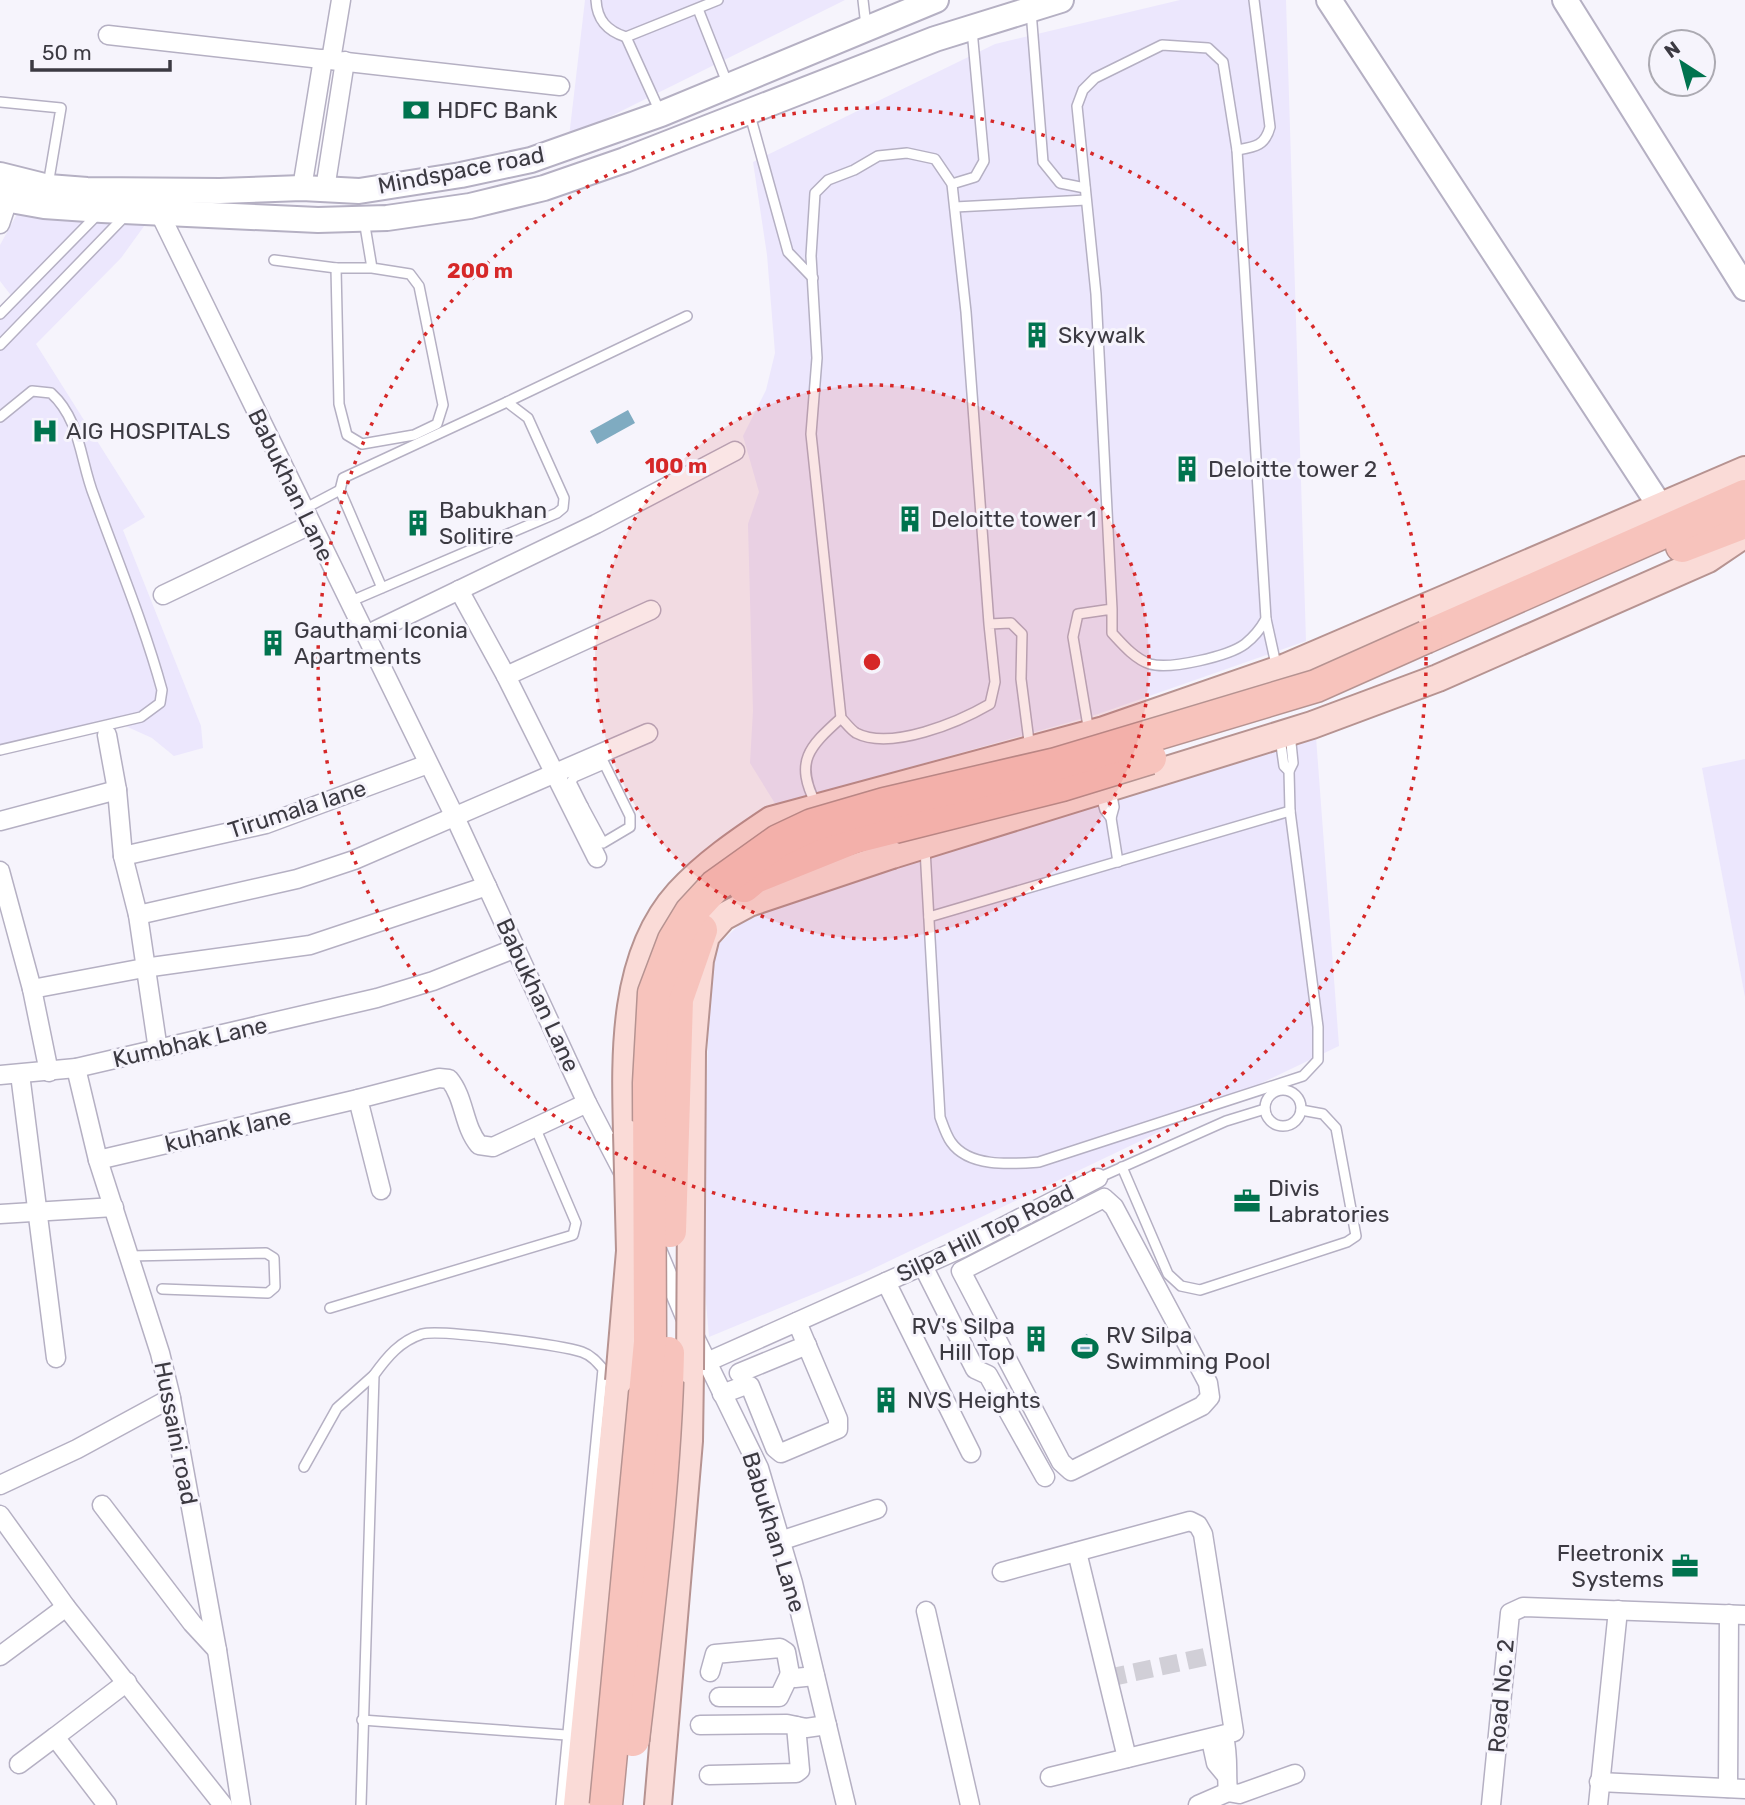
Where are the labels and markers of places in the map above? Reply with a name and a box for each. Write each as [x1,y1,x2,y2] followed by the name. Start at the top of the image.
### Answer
[401,95,431,125] bank icon: HDFC Bank
[437,96,558,124] place label: HDFC Bank
[1022,320,1052,350] building icon: Skywalk
[1058,321,1145,349] place label: Skywalk
[30,416,60,446] hospital icon: AIG HOSPITALS
[66,417,231,445] place label: AIG HOSPITALS
[1172,454,1202,484] building icon: Deloitte tower 2
[1208,455,1377,483] place label: Deloitte tower 2
[439,496,547,550] place label: Babukhan Solitire
[895,504,925,534] building icon: Deloitte tower 1
[931,505,1097,533] place label: Deloitte tower 1
[403,508,433,538] building icon: Babukhan Solitire
[294,616,468,670] place label: Gauthami Iconia Apartments
[258,628,288,658] building icon: Gauthami Iconia Apartments
[860,650,884,674] centre of rings
[1268,1174,1390,1228] place label: Divis Labratories
[1232,1186,1262,1216] office icon: Divis Labratories
[912,1312,1015,1366] place label: RV's Silpa Hill Top
[1106,1321,1271,1375] place label: RV Silpa Swimming Pool
[1021,1324,1051,1354] building icon: RV's Silpa Hill Top
[1070,1333,1100,1363] sports icon: RV Silpa Swimming Pool
[871,1385,901,1415] building icon: NVS Heights
[907,1386,1041,1414] place label: NVS Heights
[1557,1539,1664,1593] place label: Fleetronix Systems
[1670,1551,1700,1581] office icon: Fleetronix Systems

